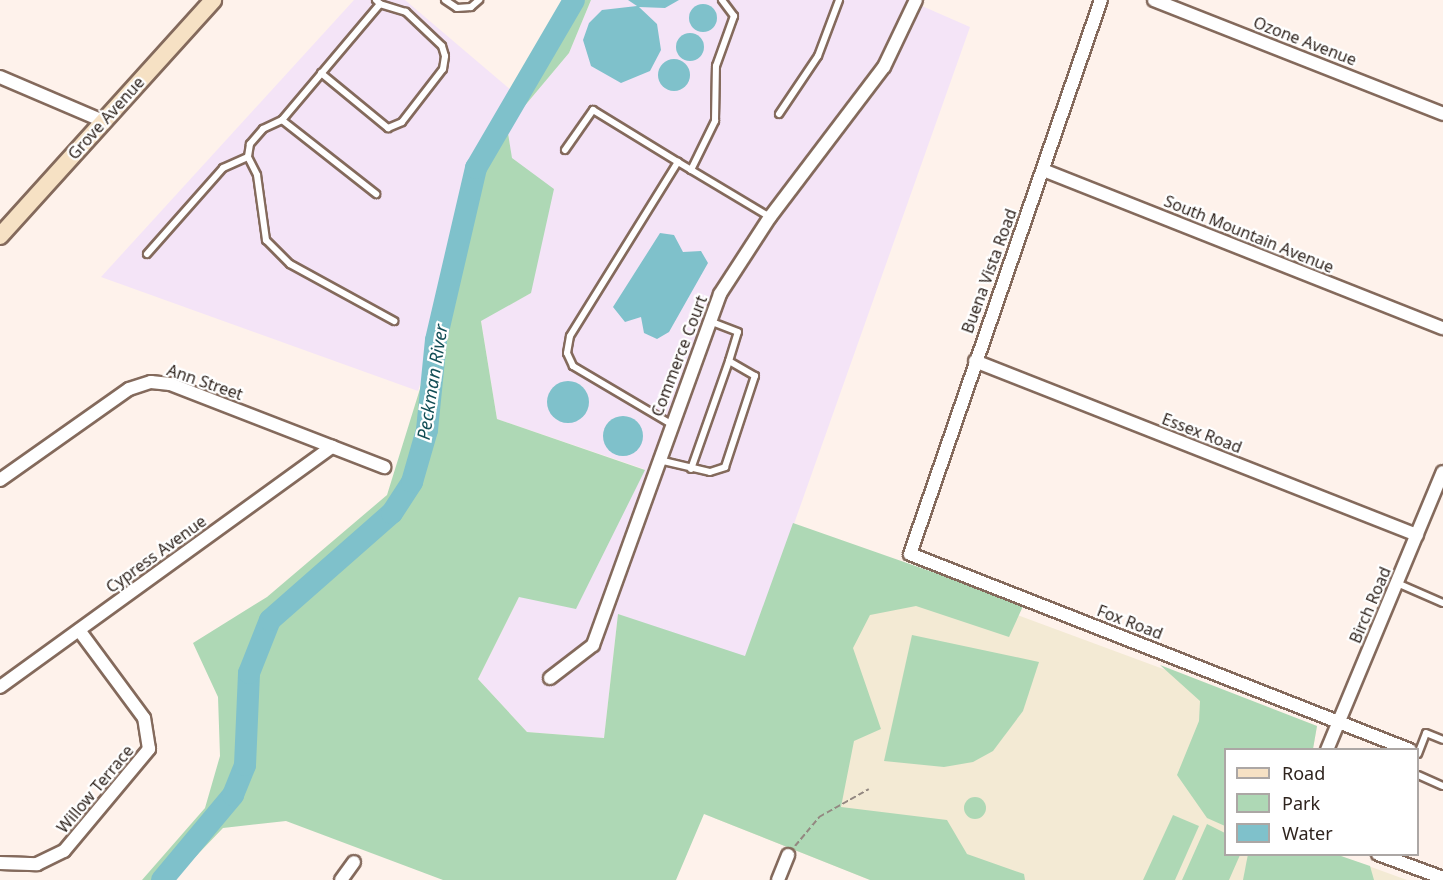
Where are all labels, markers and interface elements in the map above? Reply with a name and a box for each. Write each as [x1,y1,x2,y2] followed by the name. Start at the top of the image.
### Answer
[1251,13,1359,69] street label: Ozone Avenue
[64,73,148,163] street label: Grove Avenue
[1161,191,1337,277] street label: South Mountain Avenue
[958,206,1020,336] street label: Buena Vista Road
[647,293,711,419] street label: Commerce Court
[412,323,452,441] water label: Peckman River
[165,360,245,404] street label: Ann Street
[1159,409,1245,457] street label: Essex Road
[102,511,210,597] street label: Cypress Avenue
[1345,564,1395,646] street label: Birch Road
[1094,601,1166,643] street label: Fox Road
[53,741,137,837] street label: Willow Terrace
[1224,748,1419,856] legend
[1282,761,1325,785] text: Road
[1282,791,1320,815] text: Park
[1282,821,1333,845] text: Water

